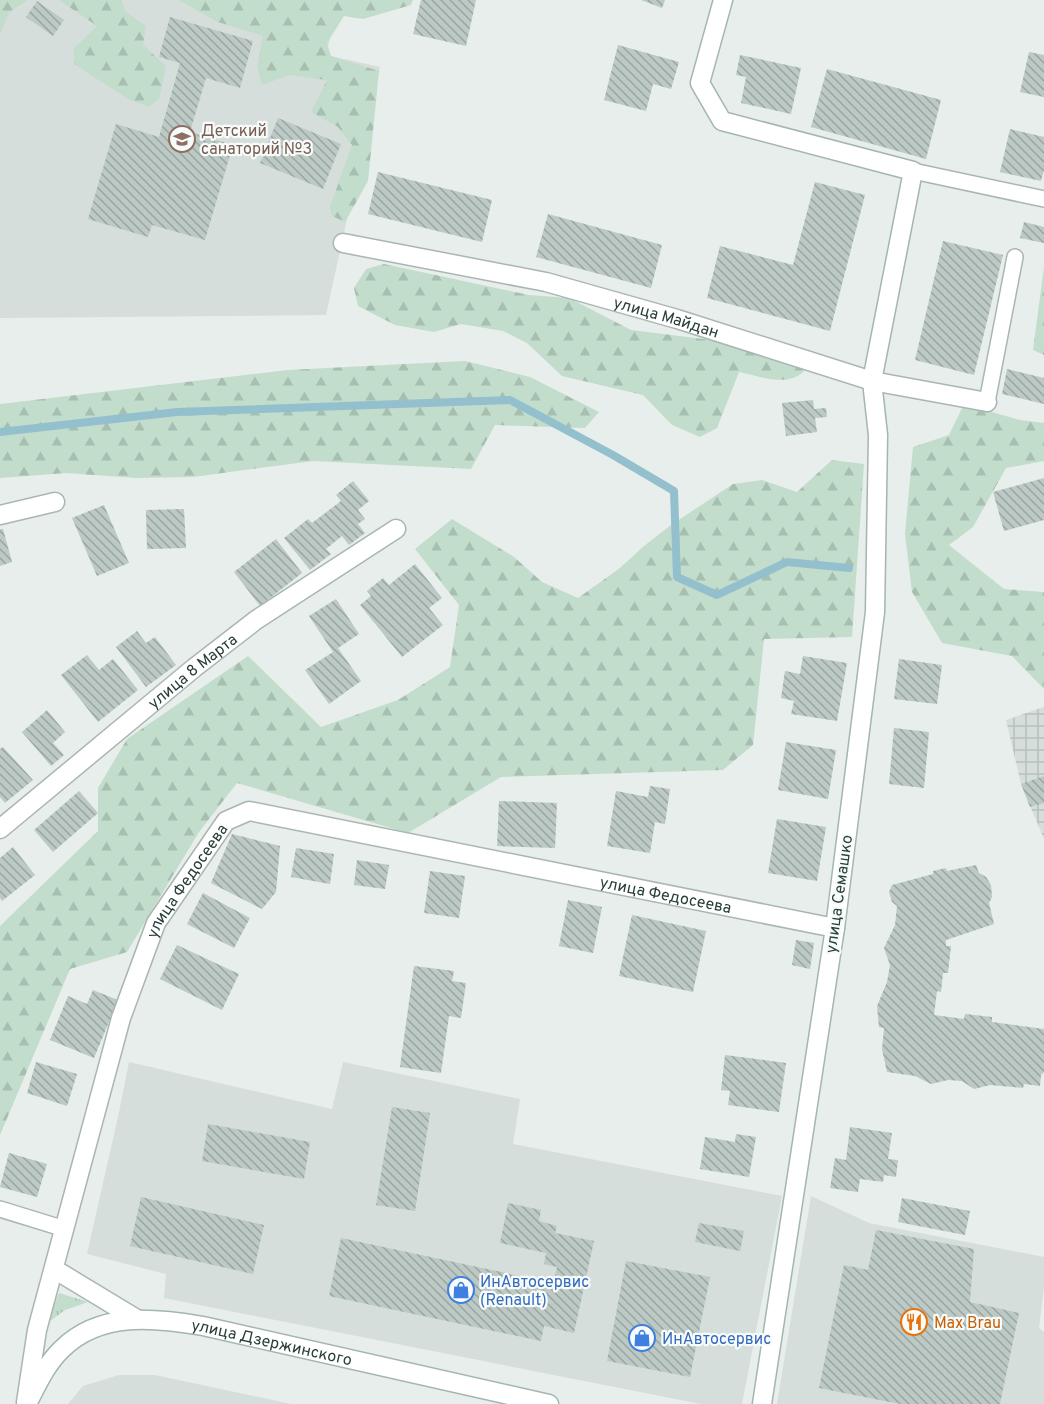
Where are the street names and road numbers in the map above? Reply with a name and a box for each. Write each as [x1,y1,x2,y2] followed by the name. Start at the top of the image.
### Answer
[611,294,721,344] street label: улица Майдан
[144,630,242,714] street label: улица 8 Марта
[143,821,233,941] street label: улица Федосеева
[822,834,858,955] street label: улица Семашко
[598,873,733,919] street label: улица Федосеева
[190,1316,354,1371] street label: улица Дзержинского

